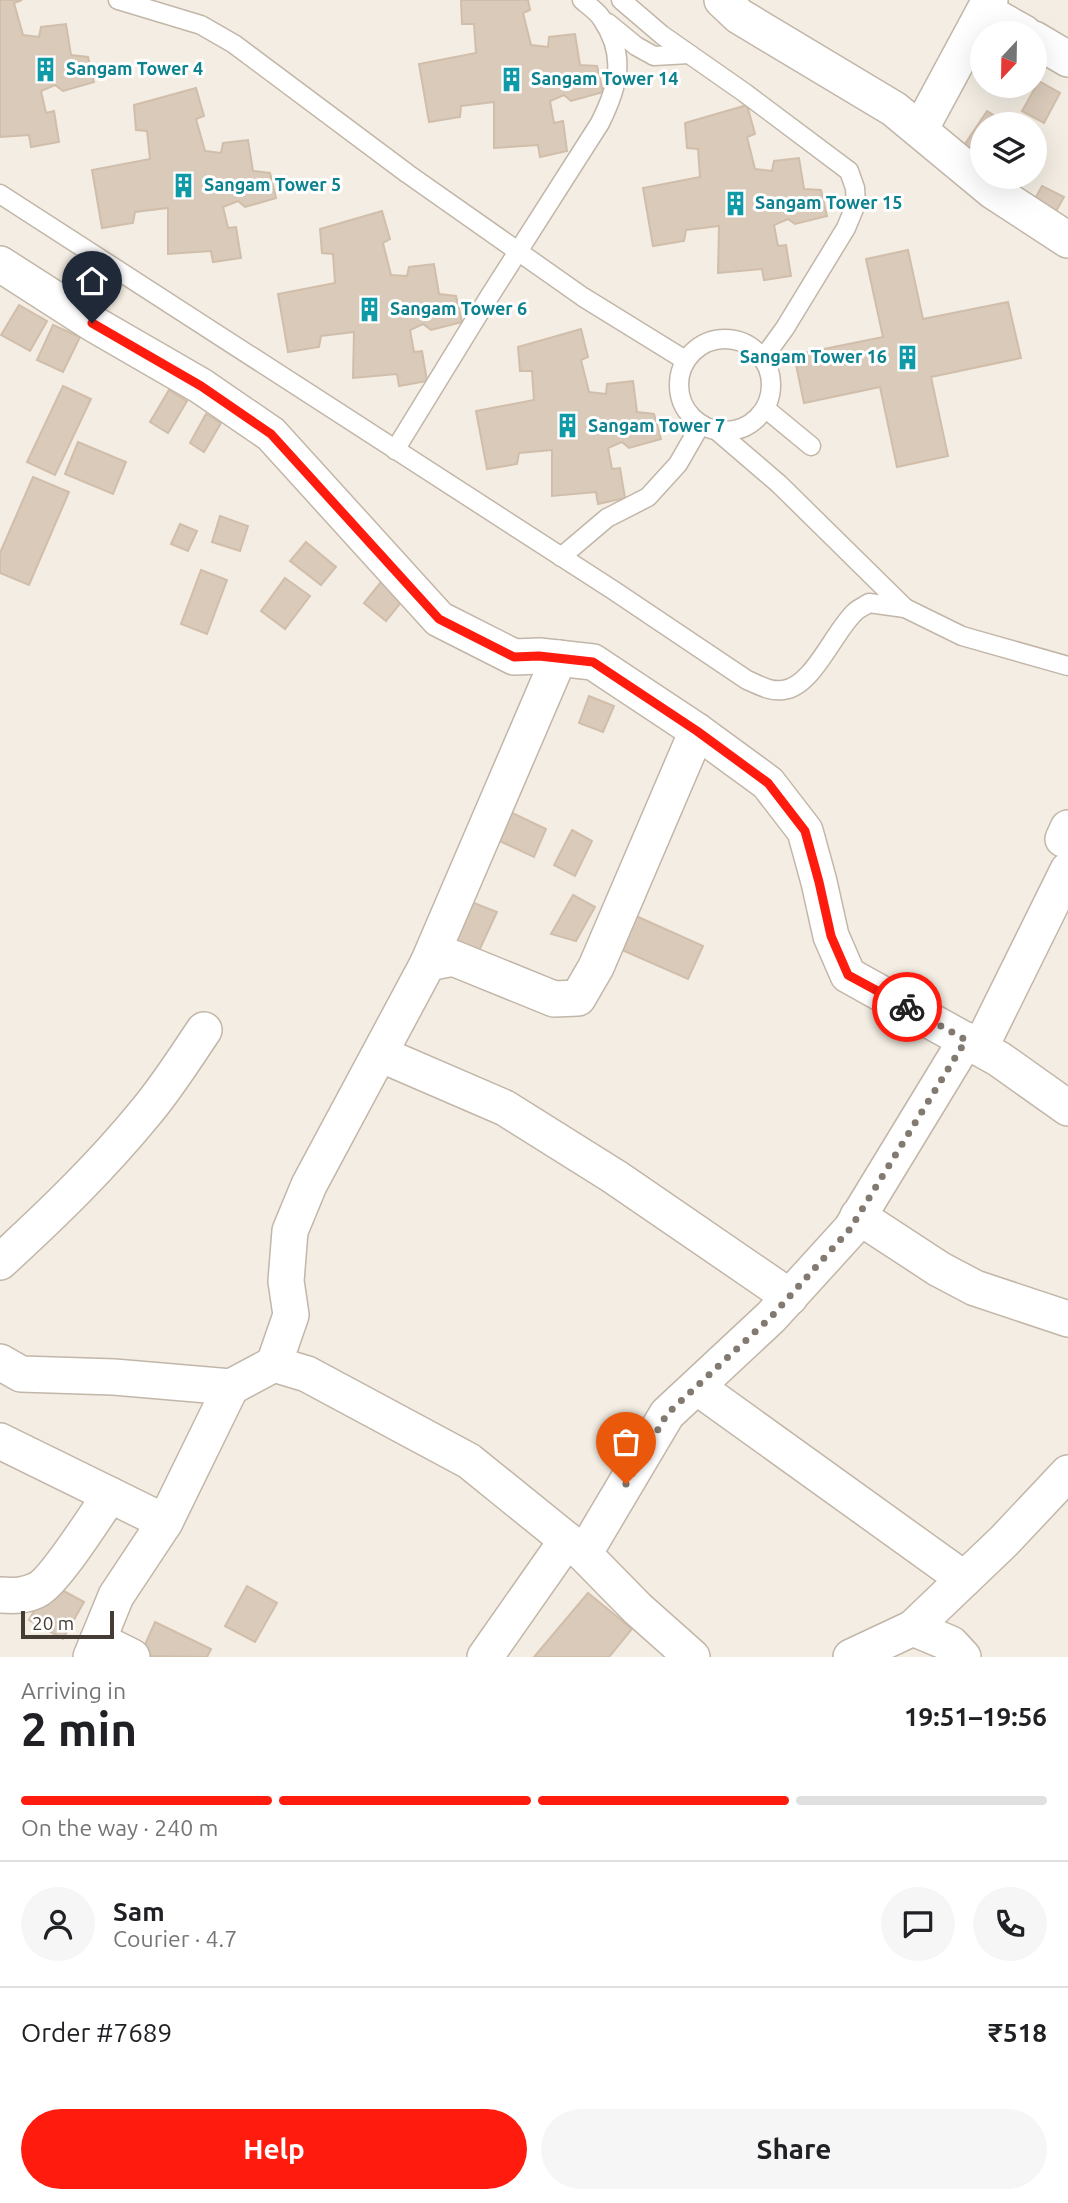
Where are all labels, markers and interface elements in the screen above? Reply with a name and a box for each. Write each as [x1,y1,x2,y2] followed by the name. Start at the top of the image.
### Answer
[970,21,1046,98] north arrow
[970,21,1047,189] map controls
[32,55,60,83] building icon: Sangam Tower 4
[66,58,203,78] place label: Sangam Tower 4
[497,65,525,93] building icon: Sangam Tower 14
[531,68,678,88] place label: Sangam Tower 14
[970,112,1047,189] button: layers
[170,171,198,199] building icon: Sangam Tower 5
[204,174,341,194] place label: Sangam Tower 5
[721,189,749,217] building icon: Sangam Tower 15
[755,192,902,212] place label: Sangam Tower 15
[62,251,122,323] pin
[73,262,111,300] icon: home
[356,295,384,323] building icon: Sangam Tower 6
[390,298,527,318] place label: Sangam Tower 6
[893,343,921,371] building icon: Sangam Tower 16
[740,346,887,366] place label: Sangam Tower 16
[554,412,582,440] building icon: Sangam Tower 7
[588,415,725,435] place label: Sangam Tower 7
[872,972,942,1042] courier
[888,988,926,1026] icon: bike
[596,1412,656,1484] pin
[607,1423,645,1461] icon: bag
[21,1608,114,1640] scale bar
[32,1612,74,1634] text: 20 m
[21,1678,126,1703] text: Arriving in
[904,1702,1047,1731] text: 19:51–19:56
[21,1703,137,1755] text: 2 min
[21,1815,218,1840] text: On the way · 240 m
[21,1887,95,1961] button: person
[881,1887,955,1961] button: chat
[973,1887,1047,1961] button: phone
[113,1897,165,1926] text: Sam
[113,1926,237,1951] text: Courier · 4.7
[21,2018,172,2047] text: Order #7689
[988,2018,1047,2047] text: ₹518
[21,2109,527,2189] button: Help
[541,2109,1047,2189] button: Share

